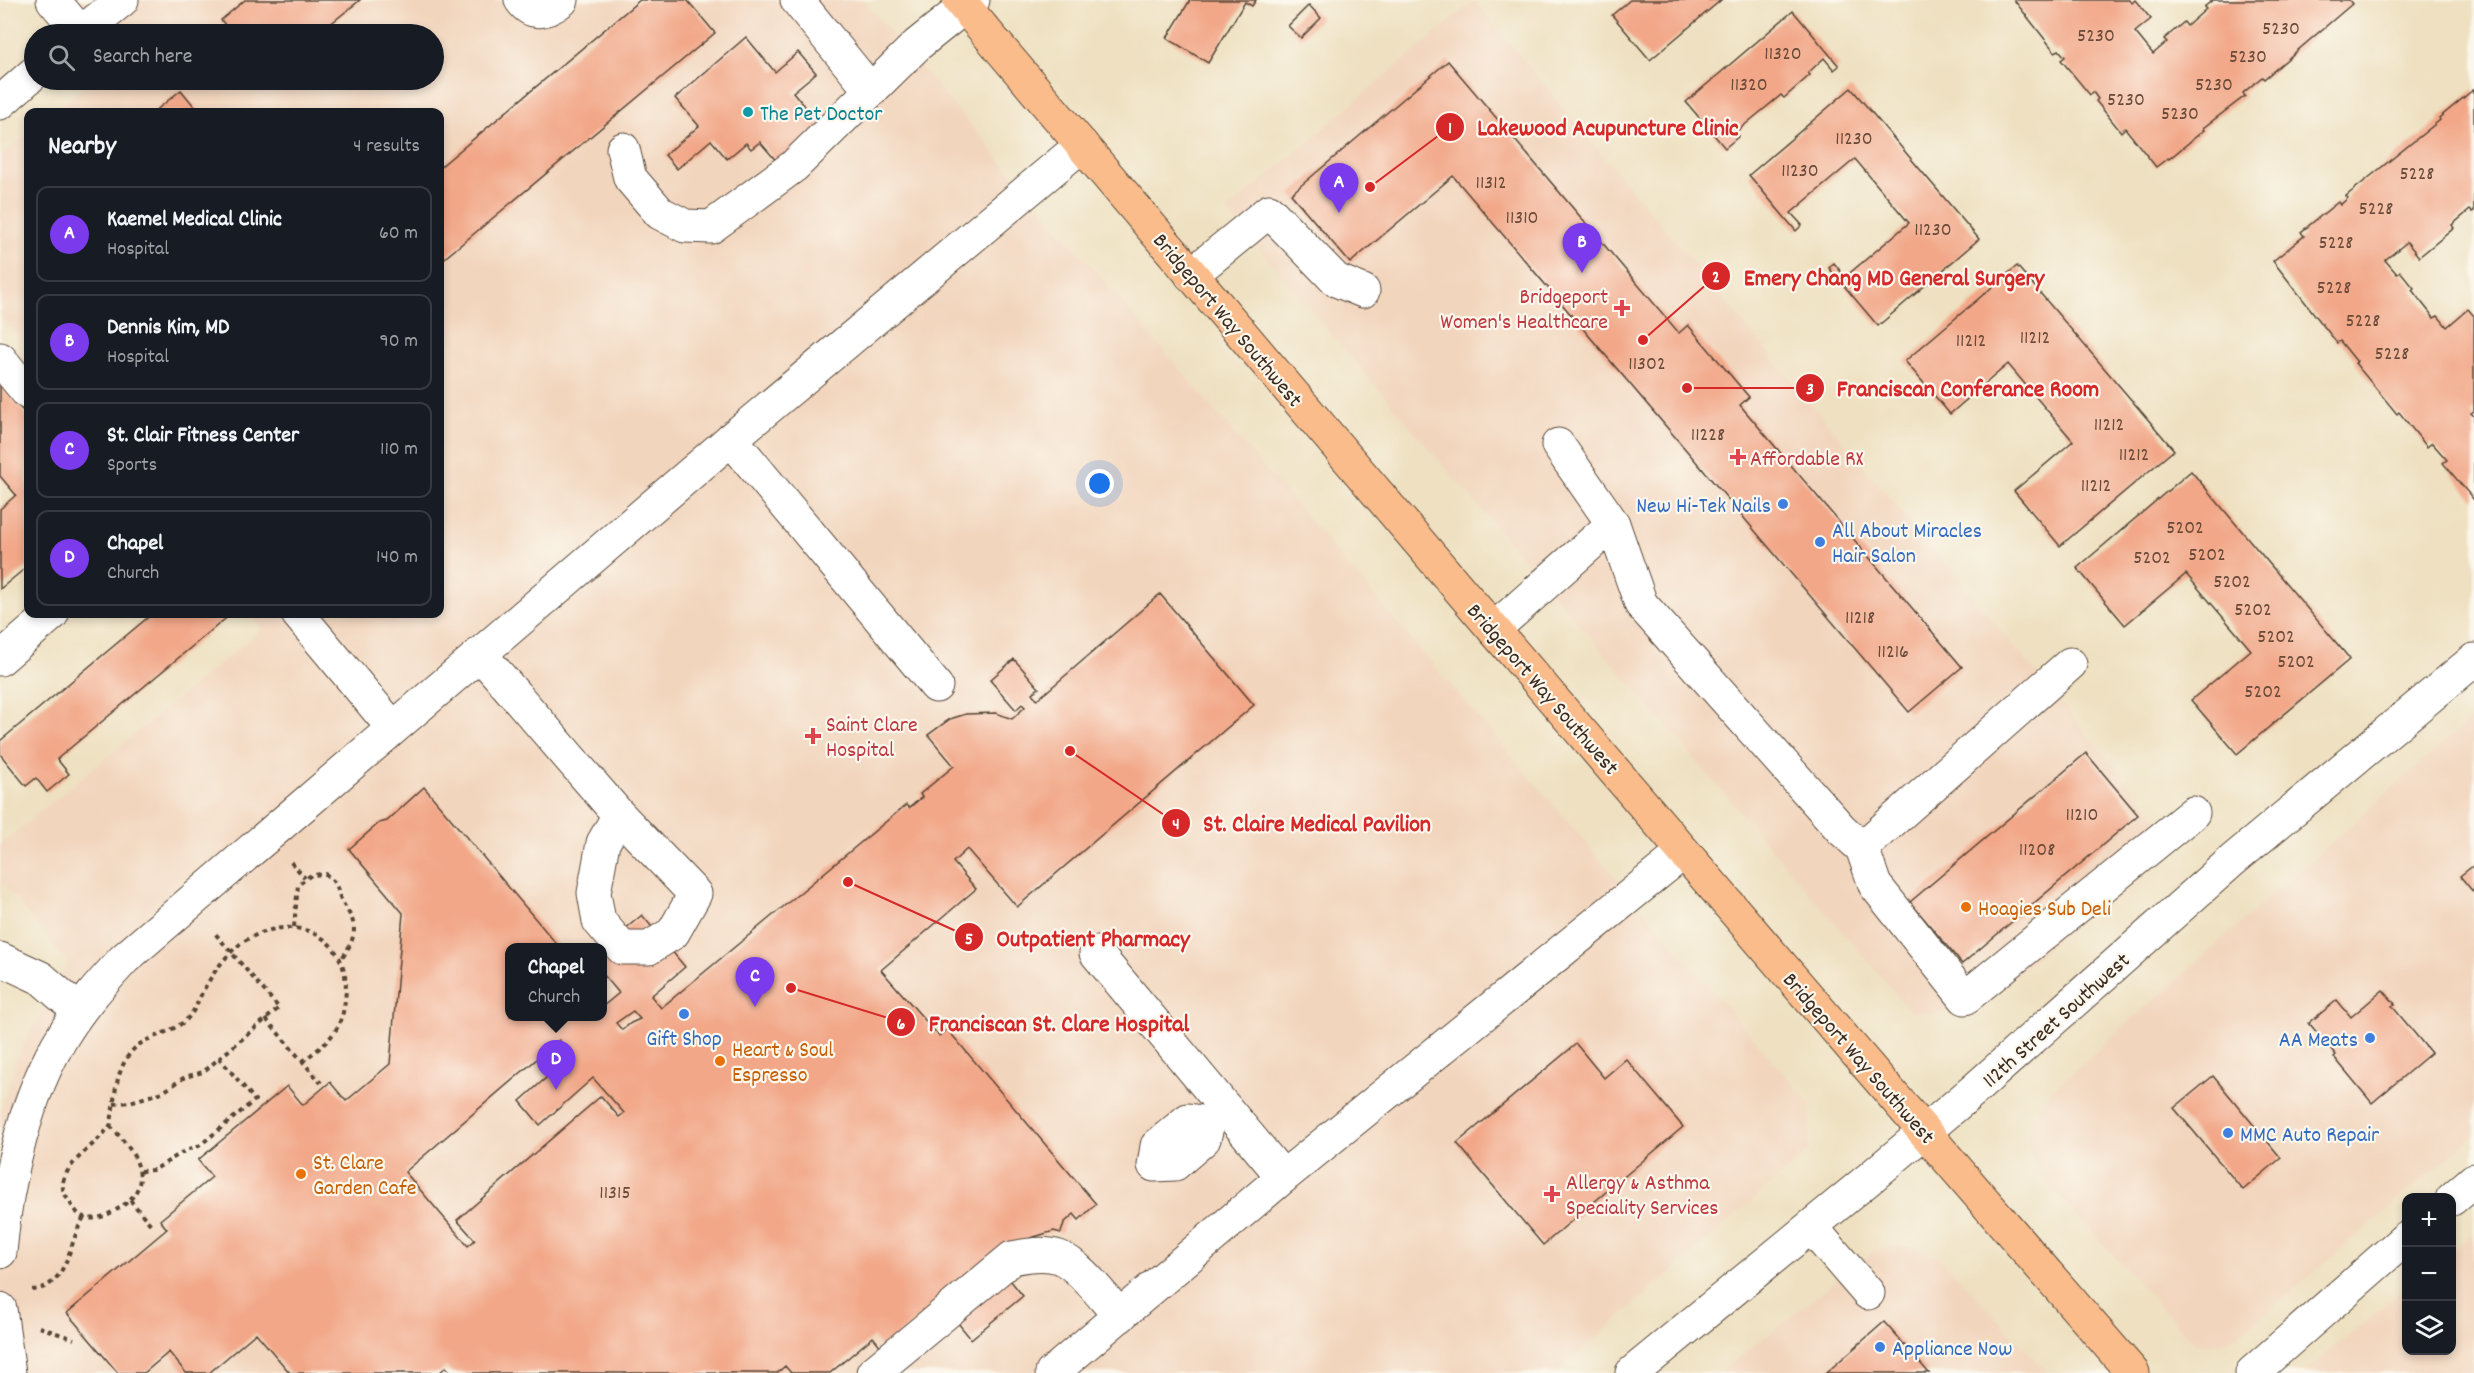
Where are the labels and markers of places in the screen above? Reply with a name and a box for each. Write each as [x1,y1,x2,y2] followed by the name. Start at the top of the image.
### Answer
[760,100,883,131] place label: The Pet Doctor
[741,105,755,119] marker: The Pet Doctor
[1435,106,1750,148] callout: Lakewood Acupuncture Clinic
[1320,164,1358,213] pin: A
[1562,224,1602,273] pin: B
[1701,255,2056,297] callout: Emery Chang MD General Surgery
[1440,283,1608,339] place label: Bridgeport Women's Healthcare
[1613,299,1631,317] marker: Bridgeport Women's Healthcare
[1795,367,2111,409] callout: Franciscan Conferance Room
[1750,445,1864,476] place label: Affordable RX
[1731,450,1745,464] marker: Affordable RX
[1636,492,1771,523] place label: New Hi-Tek Nails
[1776,497,1790,511] marker: New Hi-Tek Nails
[1832,517,1982,573] place label: All About Miracles Hair Salon
[1813,535,1827,549] marker: All About Miracles Hair Salon
[826,711,918,767] place label: Saint Clare Hospital
[804,727,822,745] marker: Saint Clare Hospital
[1161,802,1442,844] callout: St. Claire Medical Pavilion
[1978,895,2111,926] place label: Hoagies Sub Deli
[1959,900,1973,914] marker: Hoagies Sub Deli
[954,916,1202,958] callout: Outpatient Pharmacy
[736,958,774,1007] pin: C
[886,1001,1201,1043] callout: Franciscan St. Clare Hospital
[677,1007,691,1021] marker: Gift Shop
[646,1025,722,1056] place label: Gift Shop
[2279,1026,2358,1057] place label: AA Meats
[2363,1031,2377,1045] marker: AA Meats
[732,1036,834,1092] place label: Heart & Soul Espresso
[536,1040,576,1090] pin: D
[713,1054,727,1068] marker: Heart & Soul Espresso
[2240,1121,2380,1152] place label: MMC Auto Repair
[2221,1126,2235,1140] marker: MMC Auto Repair
[313,1149,416,1205] place label: St. Clare Garden Cafe
[294,1167,308,1181] marker: St. Clare Garden Cafe
[1566,1169,1719,1225] place label: Allergy & Asthma Speciality Services
[1543,1185,1561,1203] marker: Allergy & Asthma Speciality Services
[1892,1335,2012,1366] place label: Appliance Now
[1873,1340,1887,1354] marker: Appliance Now

